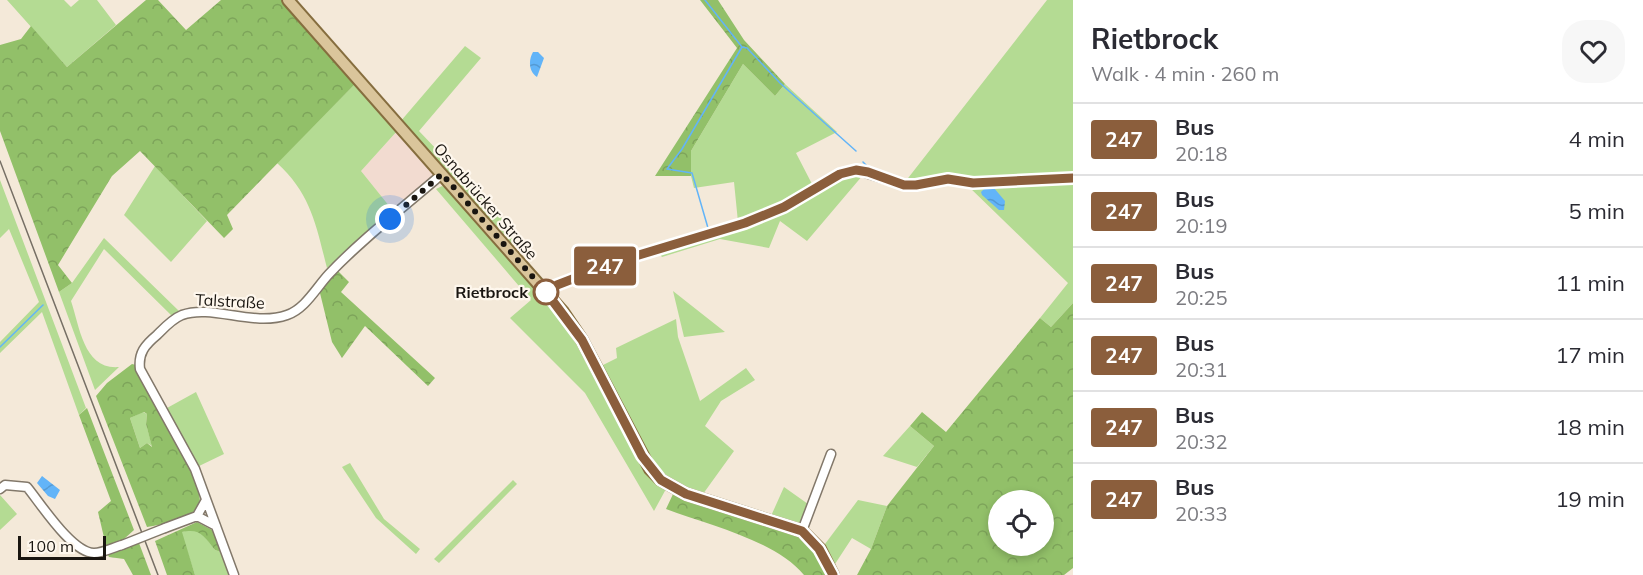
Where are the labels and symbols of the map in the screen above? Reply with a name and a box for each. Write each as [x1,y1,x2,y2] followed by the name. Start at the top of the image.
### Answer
[430,138,542,264] street label: Osnabrücker Straße
[375,204,405,234] your location
[570,246,640,286] line badge: 247
[533,279,559,305] marker: Rietbrock
[455,282,529,302] place label: Rietbrock
[195,289,265,313] street label: Talstraße
[18,533,106,560] scale bar

